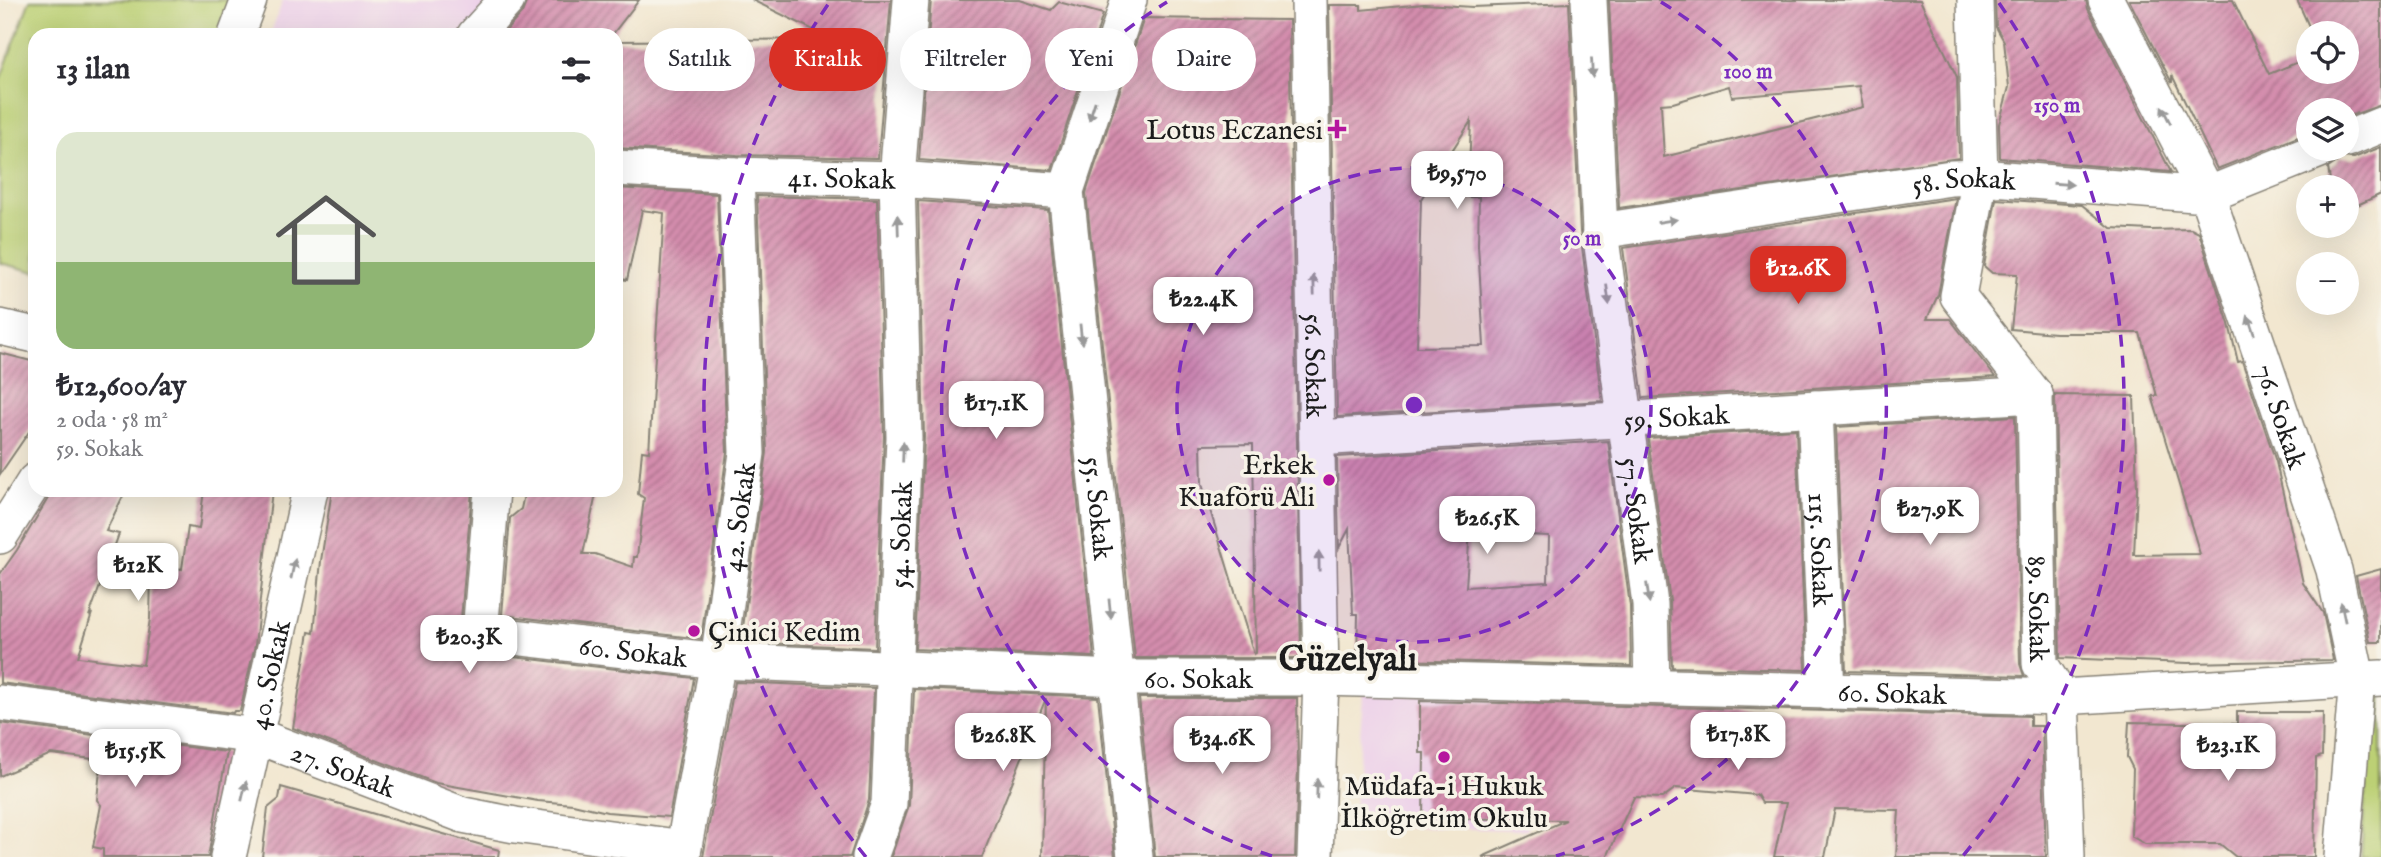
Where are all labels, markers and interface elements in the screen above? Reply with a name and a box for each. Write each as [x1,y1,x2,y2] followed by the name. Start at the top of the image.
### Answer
[2296,21,2359,315] map controls
[2296,21,2359,84] button: locate
[644,28,755,91] chip: Satılık
[769,28,886,91] chip: Kiralık
[900,28,1031,91] chip: Filtreler
[1045,28,1138,91] chip: Yeni
[1152,28,1256,91] chip: Daire
[56,51,130,89] text: 13 ilan
[557,51,595,89] icon: filters
[1587,57,1598,79] one-way arrow
[1723,59,1773,86] text: 100 m
[2034,93,2081,120] text: 150 m
[2296,98,2359,161] button: layers
[1086,101,1097,122] one-way arrow
[2160,105,2171,125] one-way arrow
[1146,114,1323,149] place label: Lotus Eczanesi
[1329,121,1345,137] marker: Lotus Eczanesi
[1400,152,1514,211] pin: ₺9,570
[1427,159,1487,188] text: ₺9,570
[787,161,897,199] street label: 41. Sokak
[1910,162,2018,204] street label: 58. Sokak
[2296,175,2359,238] button: +
[263,177,389,303] icon: home
[2052,179,2074,190] one-way arrow
[893,214,904,236] one-way arrow
[1656,215,1678,226] one-way arrow
[1563,226,1602,253] text: 50 m
[1741,246,1855,306] pin: ₺12.6K
[2296,252,2359,315] button: −
[1766,254,1830,283] text: ₺12.6K
[1308,274,1320,296] one-way arrow
[1146,278,1260,337] pin: ₺22.4K
[1603,284,1614,306] one-way arrow
[1169,285,1237,314] text: ₺22.4K
[1295,313,1331,420] street label: 56. Sokak
[2245,315,2256,336] one-way arrow
[1076,323,1087,345] one-way arrow
[2246,360,2314,475] street label: 76. Sokak
[56,368,186,406] text: ₺12,600/ay
[939,382,1053,441] pin: ₺17.1K
[965,389,1027,418] text: ₺17.1K
[1402,393,1426,417] centre of rings
[1623,398,1731,440] street label: 59. Sokak
[56,406,168,435] text: 2 oda · 58 m²
[56,435,143,464] text: 59. Sokak
[898,441,909,463] one-way arrow
[1178,449,1316,516] place label: Erkek Kuaförü Ali
[1074,455,1119,563] street label: 55. Sokak
[1611,455,1660,567] street label: 57. Sokak
[716,459,766,574] street label: 42. Sokak
[1321,472,1337,488] marker: Erkek Kuaförü Ali
[883,479,922,589] street label: 54. Sokak
[1873,488,1987,547] pin: ₺27.9K
[1799,492,1838,609] street label: 115. Sokak
[1897,495,1963,524] text: ₺27.9K
[1430,496,1544,556] pin: ₺26.5K
[1455,504,1519,533] text: ₺26.5K
[97,544,179,603] pin: ₺12K
[1313,550,1325,572] one-way arrow
[113,551,163,580] text: ₺12K
[2018,555,2055,664] street label: 89. Sokak
[288,558,299,580] one-way arrow
[1643,582,1654,604] one-way arrow
[1105,598,1116,620] one-way arrow
[2337,601,2348,623] one-way arrow
[242,616,301,733] street label: 40. Sokak
[412,616,526,675] pin: ₺20.3K
[708,616,861,651] place label: Çinici Kedim
[436,623,502,652] text: ₺20.3K
[686,623,702,639] marker: Çinici Kedim
[577,630,690,677] street label: 60. Sokak
[1279,638,1417,683] district label: Güzelyalı
[1144,663,1254,698] street label: 60. Sokak
[1837,676,1948,714] street label: 60. Sokak
[1681,712,1795,772] pin: ₺17.8K
[946,714,1060,773] pin: ₺26.8K
[1165,716,1279,776] pin: ₺34.6K
[1706,720,1770,749] text: ₺17.8K
[971,721,1035,750] text: ₺26.8K
[1190,724,1254,753] text: ₺34.6K
[2171,724,2285,783] pin: ₺23.1K
[78,730,192,789] pin: ₺15.5K
[2197,731,2259,760] text: ₺23.1K
[285,736,401,808] street label: 27. Sokak
[105,737,165,766] text: ₺15.5K
[1436,749,1452,765] marker: Müdafa-i Hukuk İlköğretim Okulu
[1340,770,1548,837] place label: Müdafa-i Hukuk İlköğretim Okulu
[1312,778,1323,800] one-way arrow
[239,780,250,802] one-way arrow

